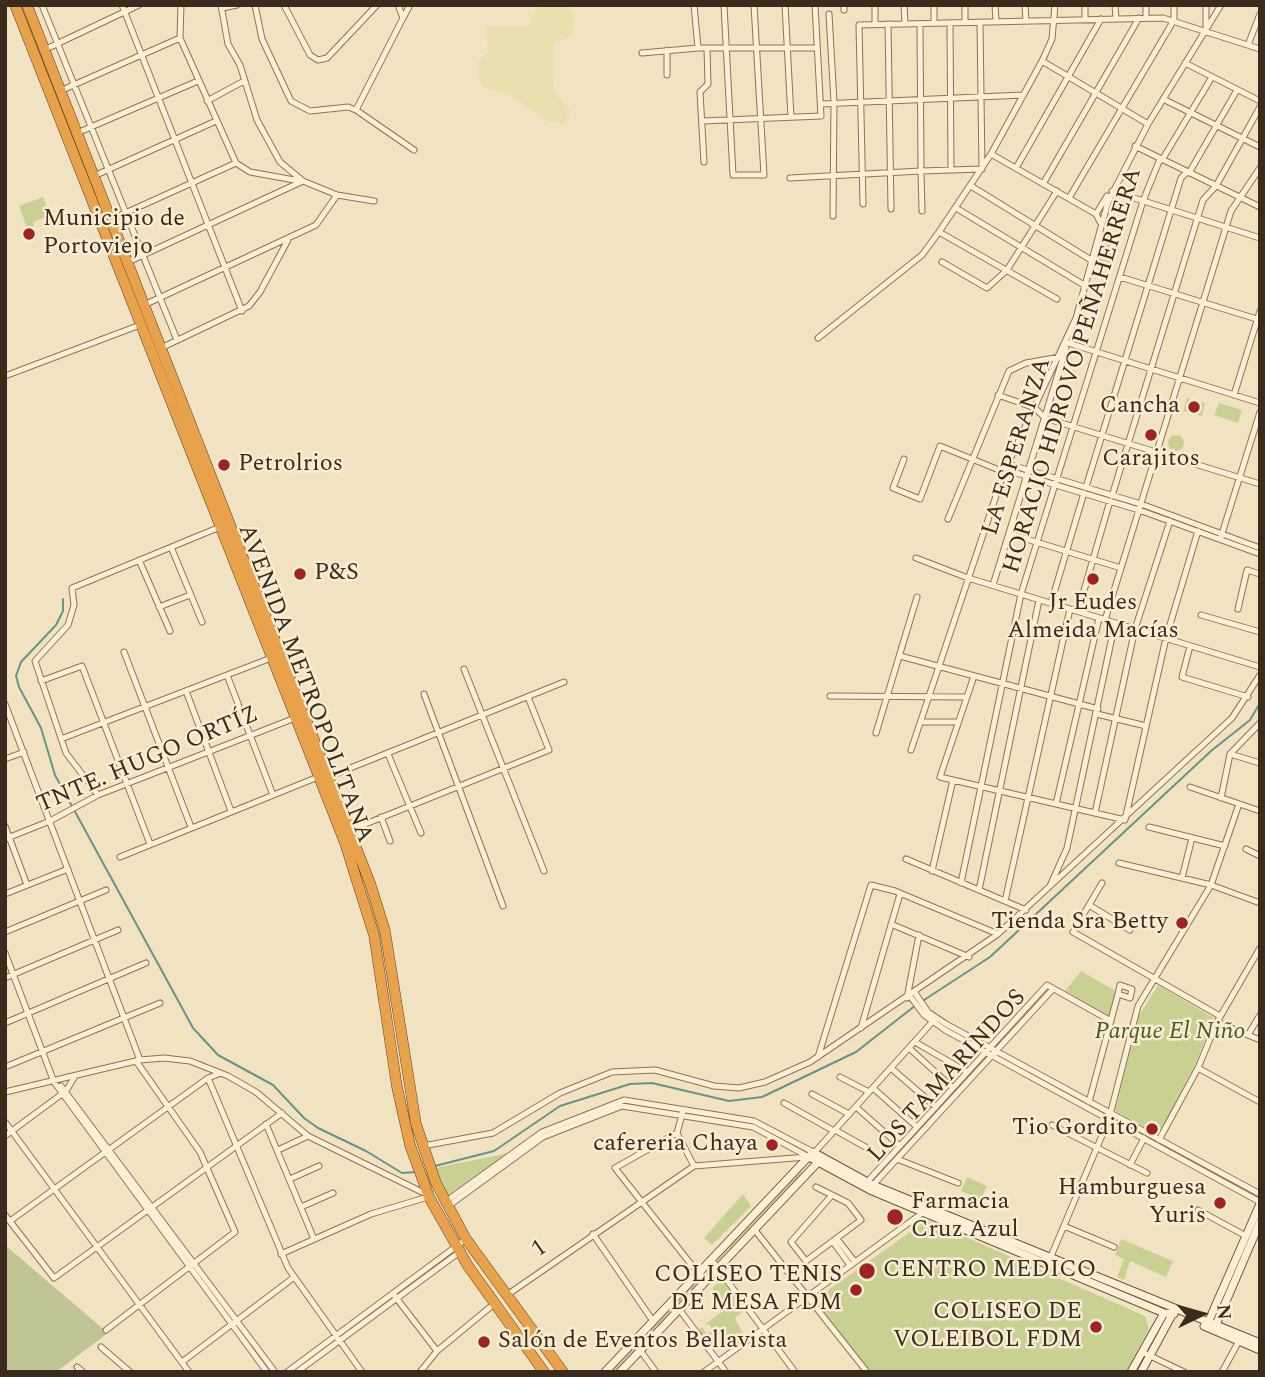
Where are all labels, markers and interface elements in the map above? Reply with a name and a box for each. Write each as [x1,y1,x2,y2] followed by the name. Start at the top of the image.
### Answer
[998,165,1150,577] street label: HORACIO HDROVO PEÑAHERRERA
[43,206,185,262] place label: Municipio de Portoviejo
[21,226,37,242] marker: Municipio de Portoviejo
[977,355,1059,539] street label: LA ESPERANZA
[1100,393,1180,421] place label: Cancha
[1186,399,1202,415] marker: Cancha
[1143,427,1159,443] marker: Carajitos
[1102,446,1200,474] place label: Carajitos
[238,451,343,479] place label: Petrolrios
[216,457,232,473] marker: Petrolrios
[230,521,378,847] street label: AVENIDA METROPOLITANA
[314,560,359,588] place label: P&S
[292,566,308,582] marker: P&S
[1085,571,1101,587] marker: Jr Eudes Almeida Macías
[1007,590,1179,646] place label: Jr Eudes Almeida Macías
[33,701,263,821] street label: TNTE. HUGO ORTÍZ
[991,909,1168,937] place label: Tienda Sra Betty
[1174,915,1190,931] marker: Tienda Sra Betty
[863,985,1033,1169] street label: LOS TAMARINDOS
[1095,1019,1245,1047] park label: Parque El Niño
[1012,1115,1138,1143] place label: Tio Gordito
[1144,1121,1160,1137] marker: Tio Gordito
[593,1131,758,1159] place label: cafereria Chaya
[764,1137,780,1153] marker: cafereria Chaya
[1058,1175,1206,1231] place label: Hamburguesa Yuris
[911,1189,1019,1245] place label: Farmacia Cruz Azul
[1212,1195,1228,1211] marker: Hamburguesa Yuris
[885,1207,905,1227] marker: Farmacia Cruz Azul
[527,1235,553,1265] street label: 1
[883,1257,1096,1285] place label: CENTRO MEDICO
[857,1261,877,1281] marker: CENTRO MEDICO
[654,1262,842,1318] place label: COLISEO TENIS DE MESA FDM
[1167,1279,1237,1349] north arrow
[848,1282,864,1298] marker: COLISEO TENIS DE MESA FDM
[893,1299,1082,1355] place label: COLISEO DE VOLEIBOL FDM
[1208,1303,1239,1321] text: N
[1088,1319,1104,1335] marker: COLISEO DE VOLEIBOL FDM
[498,1328,787,1356] place label: Salón de Eventos Bellavista
[476,1334,492,1350] marker: Salón de Eventos Bellavista

